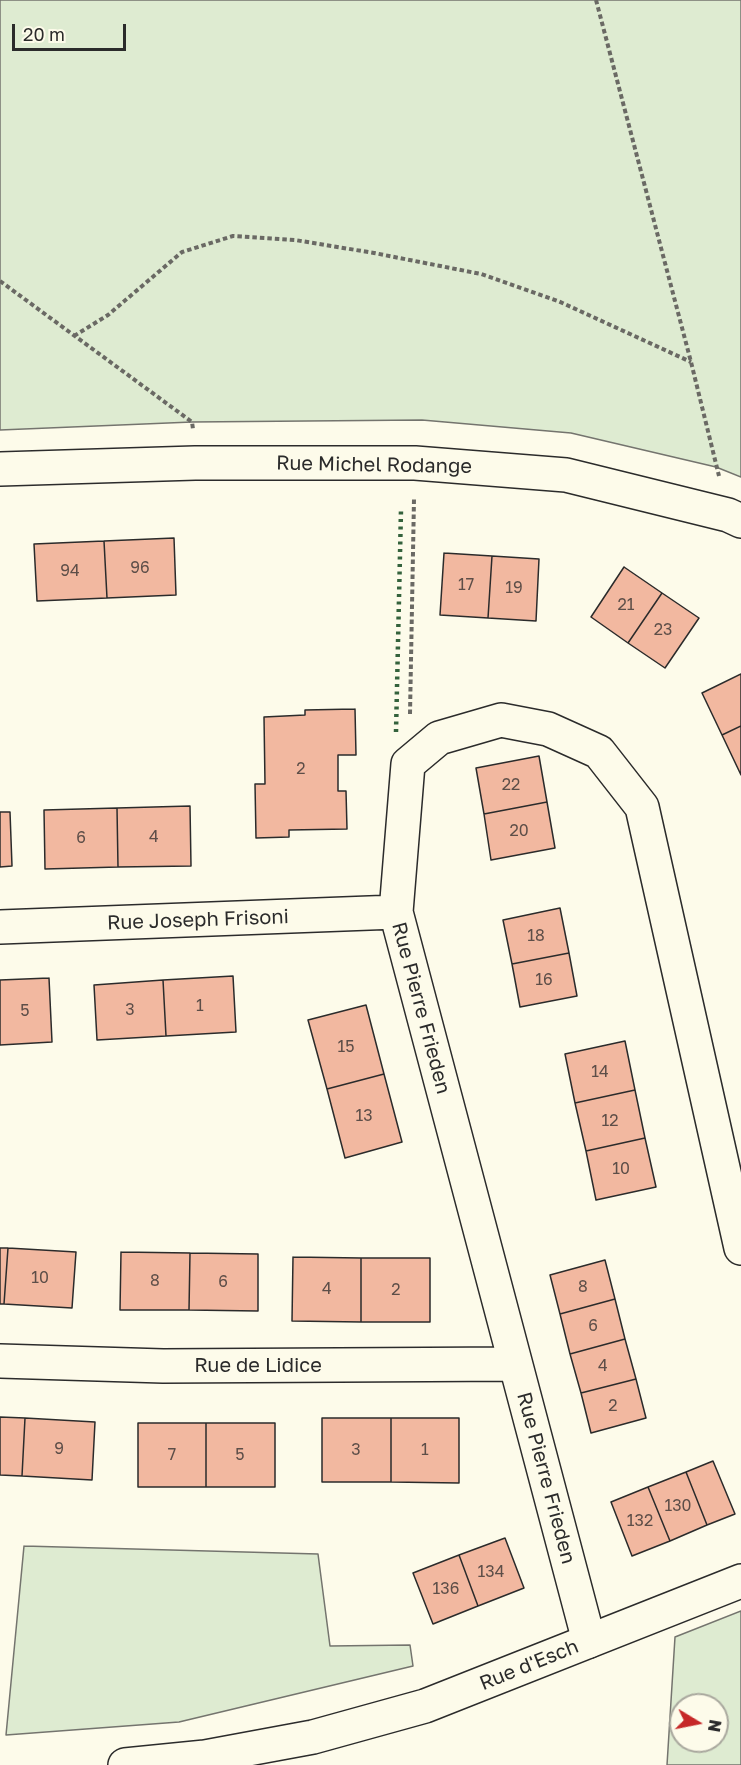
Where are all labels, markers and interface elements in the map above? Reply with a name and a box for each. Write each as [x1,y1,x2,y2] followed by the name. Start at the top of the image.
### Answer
[15,12,129,50] scale bar
[23,23,65,45] text: 20 m
[276,451,472,479] street label: Rue Michel Rodange
[130,558,150,578] house number: 96
[60,561,80,581] house number: 94
[458,575,474,595] house number: 17
[505,578,523,598] house number: 19
[617,595,635,615] house number: 21
[654,620,672,640] house number: 23
[296,759,306,779] house number: 2
[502,775,520,795] house number: 22
[509,821,529,841] house number: 20
[149,827,159,847] house number: 4
[76,828,86,848] house number: 6
[107,905,289,935] street label: Rue Joseph Frisoni
[387,919,455,1097] street label: Rue Pierre Frieden
[527,926,545,946] house number: 18
[535,970,553,990] house number: 16
[196,996,204,1016] house number: 1
[125,1000,135,1020] house number: 3
[20,1001,30,1021] house number: 5
[337,1037,355,1057] house number: 15
[591,1062,609,1082] house number: 14
[355,1106,373,1126] house number: 13
[601,1111,619,1131] house number: 12
[612,1159,630,1179] house number: 10
[31,1268,49,1288] house number: 10
[150,1271,160,1291] house number: 8
[218,1272,228,1292] house number: 6
[578,1277,588,1297] house number: 8
[322,1279,332,1299] house number: 4
[391,1280,401,1300] house number: 2
[588,1316,598,1336] house number: 6
[194,1354,322,1378] street label: Rue de Lidice
[598,1356,608,1376] house number: 4
[512,1389,580,1567] street label: Rue Pierre Frieden
[608,1396,618,1416] house number: 2
[54,1439,64,1459] house number: 9
[351,1440,361,1460] house number: 3
[421,1440,429,1460] house number: 1
[168,1445,176,1465] house number: 7
[235,1445,245,1465] house number: 5
[664,1496,692,1516] house number: 130
[627,1511,653,1531] house number: 132
[478,1562,504,1582] house number: 134
[433,1579,459,1599] house number: 136
[476,1634,582,1696] street label: Rue d'Esch
[669,1693,729,1753] north arrow
[704,1718,726,1734] text: N

